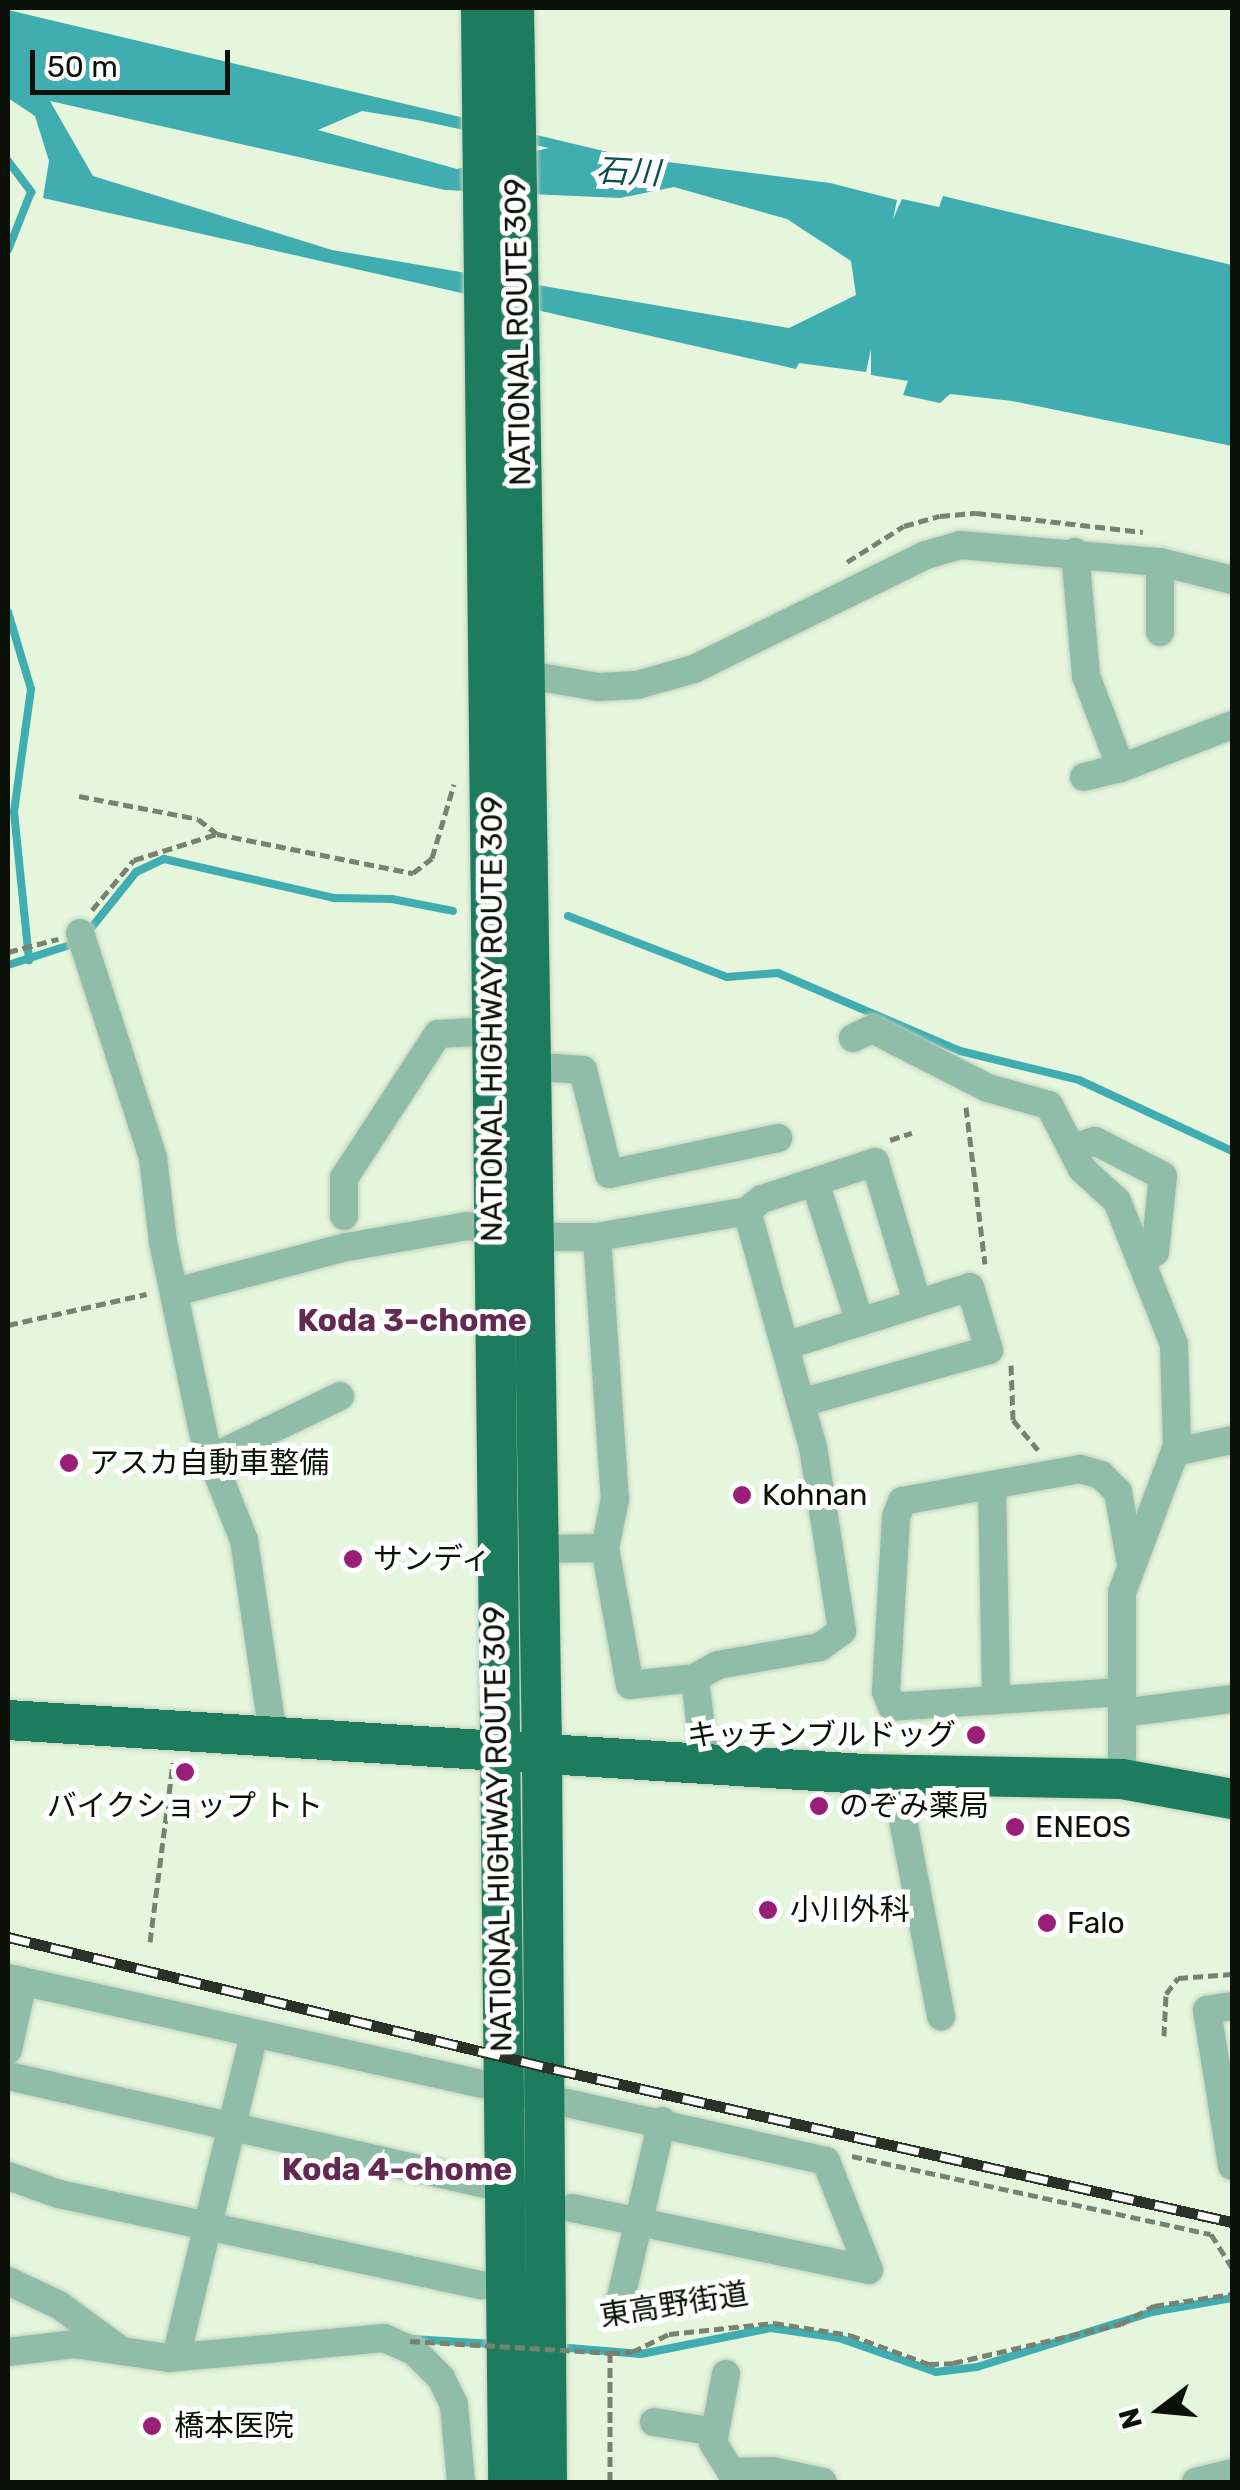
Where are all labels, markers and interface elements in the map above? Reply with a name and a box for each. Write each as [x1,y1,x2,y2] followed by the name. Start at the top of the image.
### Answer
[35,30,235,92] scale bar
[47,49,118,85] text: 50 m
[595,151,661,193] water label: 石川
[497,177,539,487] street label: NATIONAL ROUTE 309
[474,795,510,1243] street label: NATIONAL HIGHWAY ROUTE 309
[297,1301,527,1339] district label: Koda 3-chome
[89,1445,329,1481] place label: アスカ自動車整備
[58,1452,80,1474] marker: アスカ自動車整備
[762,1477,868,1513] place label: Kohnan
[731,1484,753,1506] marker: Kohnan
[373,1541,493,1577] place label: サンディ
[342,1548,364,1570] marker: サンディ
[476,1605,520,2053] street label: NATIONAL HIGHWAY ROUTE 309
[686,1717,956,1753] place label: キッチンブルドッグ
[965,1724,987,1746] marker: キッチンブルドッグ
[174,1761,196,1783] marker: バイクショップ トト
[46,1788,324,1824] place label: バイクショップ トト
[839,1788,989,1824] place label: のぞみ薬局
[808,1795,830,1817] marker: のぞみ薬局
[1035,1809,1131,1845] place label: ENEOS
[1004,1816,1026,1838] marker: ENEOS
[790,1892,910,1928] place label: 小川外科
[755,1897,781,1923] marker: 小川外科
[1067,1905,1125,1941] place label: Falo
[1036,1912,1058,1934] marker: Falo
[282,2150,512,2188] district label: Koda 4-chome
[597,2275,751,2335] street label: 東高野街道
[1110,2360,1210,2460] north arrow
[1112,2404,1149,2433] text: N
[174,2408,294,2444] place label: 橋本医院
[139,2413,165,2439] marker: 橋本医院

